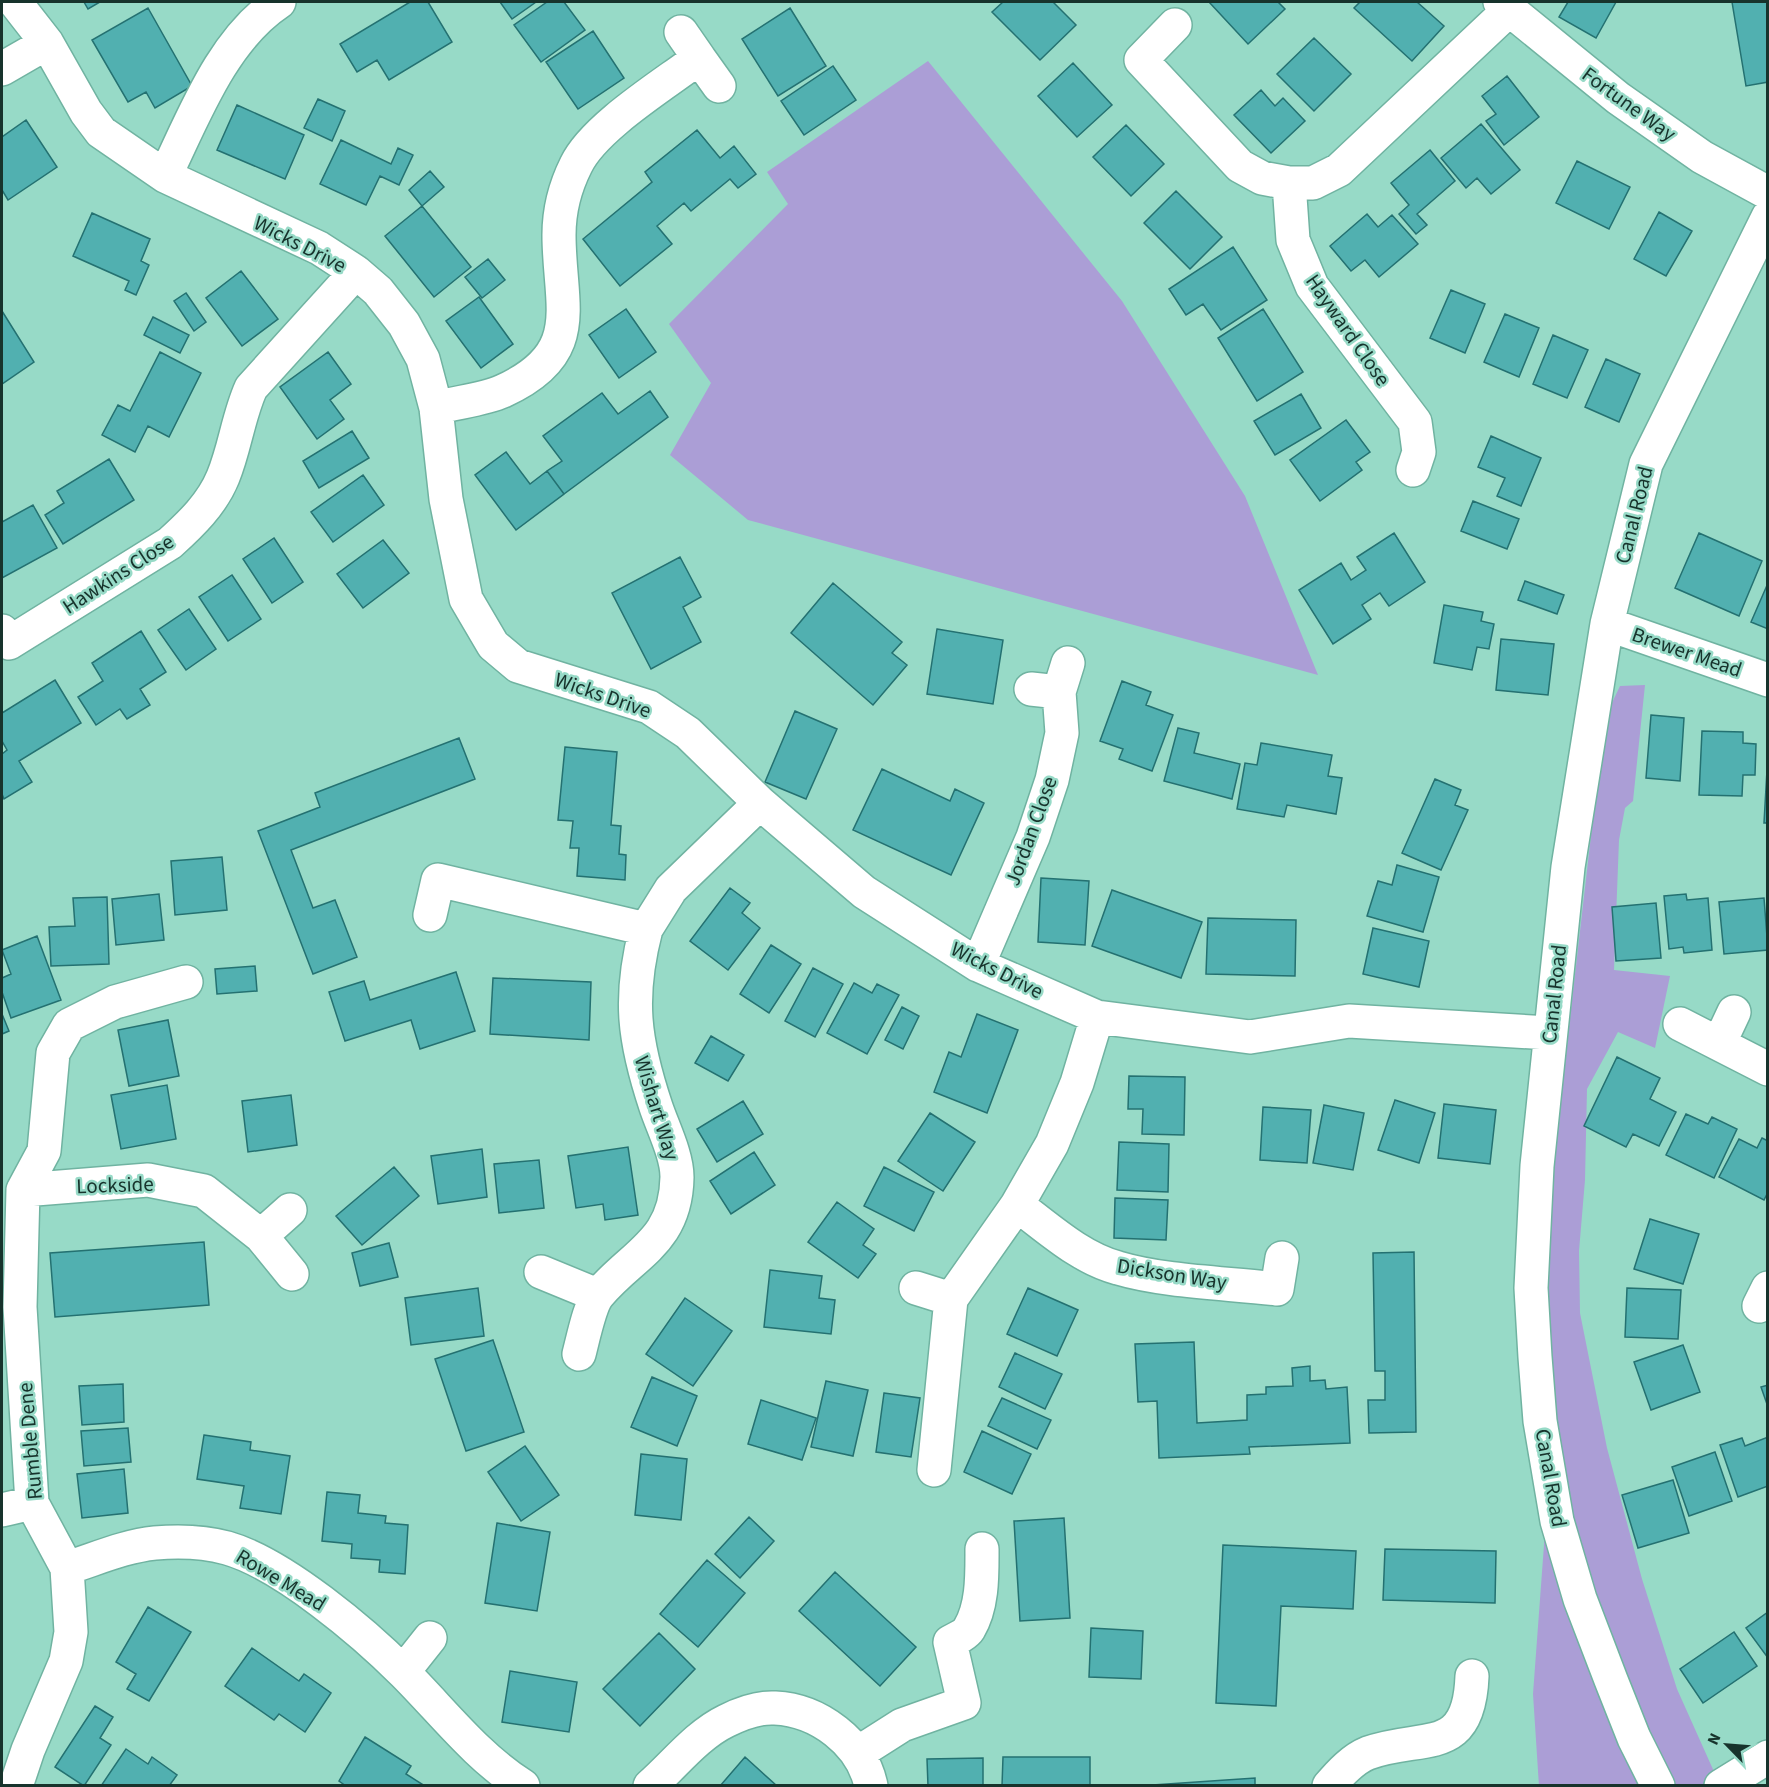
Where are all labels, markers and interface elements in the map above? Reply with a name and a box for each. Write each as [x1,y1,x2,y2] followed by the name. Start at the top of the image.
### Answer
[1576,60,1682,149] street label: Fortune Way
[249,208,351,280] street label: Wicks Drive
[1298,268,1398,392] street label: Hayward Close
[1607,463,1661,567] street label: Canal Road
[56,527,180,621] street label: Hawkins Close
[1628,619,1746,685] street label: Brewer Mead
[551,665,655,725] street label: Wicks Drive
[997,772,1065,890] street label: Jordan Close
[946,934,1048,1006] street label: Wicks Drive
[1534,943,1574,1045] street label: Canal Road
[627,1052,687,1164] street label: Wishart Way
[76,1169,154,1201] street label: Lockside
[1115,1251,1229,1297] street label: Dickson Way
[10,1381,50,1501] street label: Rumble Dene
[1528,1427,1574,1529] street label: Canal Road
[230,1541,332,1619] street label: Rowe Mead
[1697,1715,1757,1775] north arrow
[1702,1730,1727,1749] text: N

